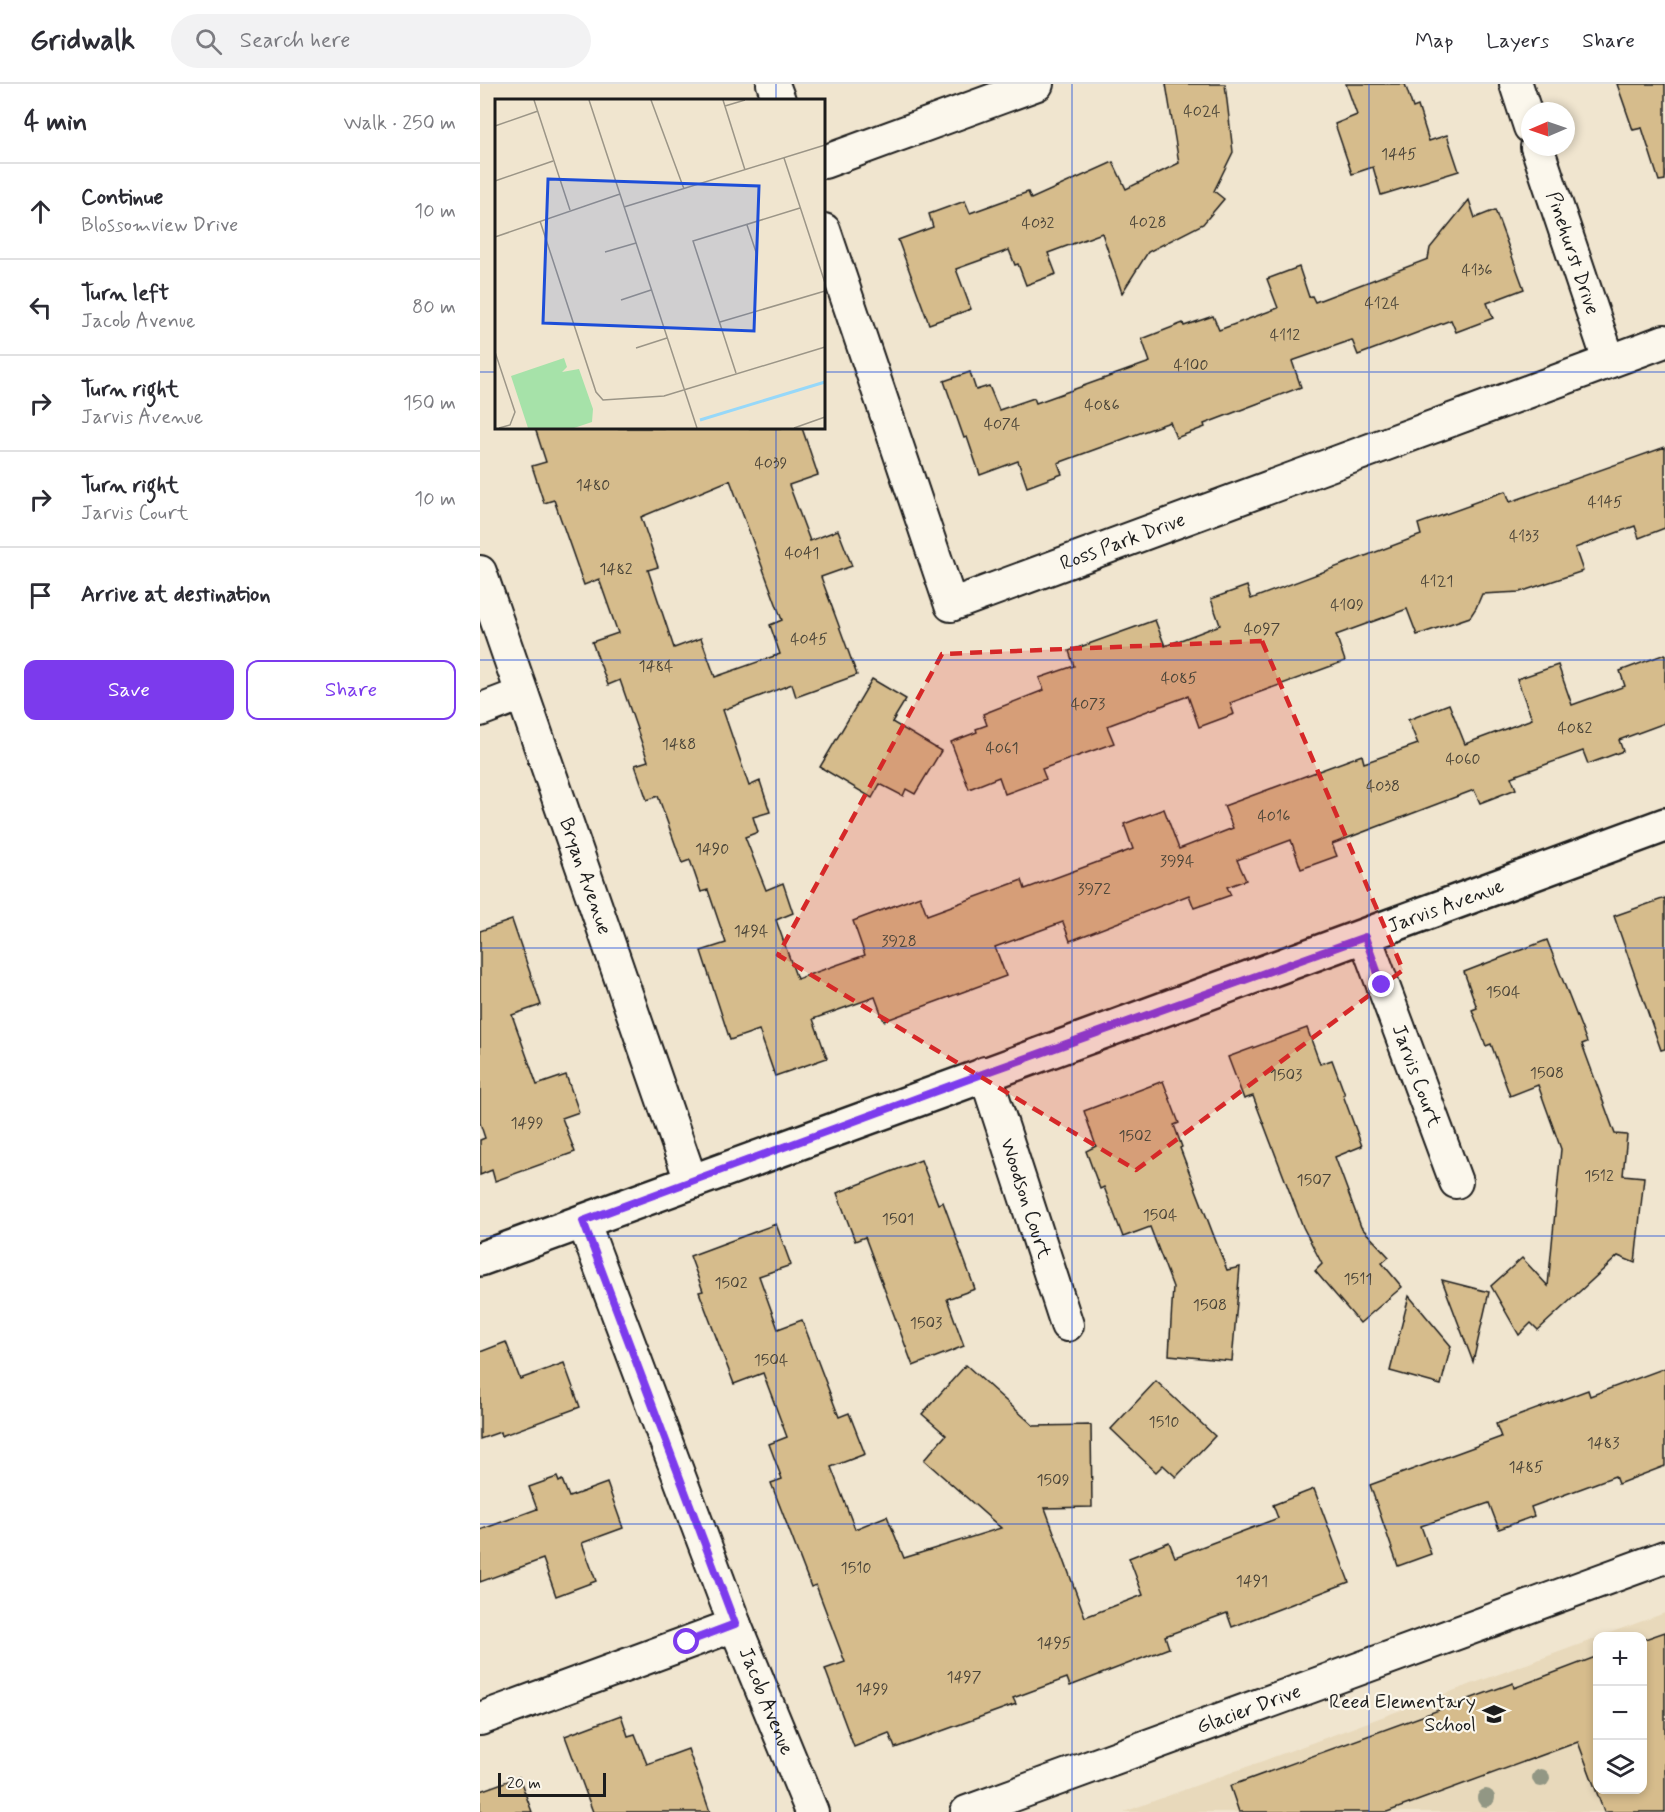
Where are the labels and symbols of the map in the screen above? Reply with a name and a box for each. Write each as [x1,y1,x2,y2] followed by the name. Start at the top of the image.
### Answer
[495,99,825,429] inset map
[1183,101,1221,122] house number: 4024
[1521,102,1575,156] north arrow
[1381,144,1417,165] house number: 1445
[1539,188,1606,318] street label: Pinehurst Drive
[1129,212,1167,233] house number: 4028
[1022,213,1055,234] house number: 4032
[1462,260,1492,281] house number: 4136
[1364,293,1400,314] house number: 4124
[1270,325,1300,346] house number: 4112
[1174,355,1208,376] house number: 4100
[1084,395,1120,416] house number: 4086
[984,414,1020,435] house number: 4074
[755,453,788,474] house number: 4039
[576,475,610,496] house number: 1480
[1587,492,1623,513] house number: 4145
[1056,506,1189,577] street label: Ross Park Drive
[1509,526,1539,547] house number: 4133
[784,543,820,564] house number: 4041
[599,559,633,580] house number: 1482
[1421,571,1453,592] house number: 4121
[1330,595,1364,616] house number: 4109
[1244,619,1281,640] house number: 4097
[790,629,828,650] house number: 4045
[639,656,673,677] house number: 1484
[1161,668,1197,689] house number: 4085
[1071,694,1105,715] house number: 4073
[1558,718,1593,739] house number: 4082
[662,734,696,755] house number: 1488
[985,738,1019,759] house number: 4061
[1446,749,1481,770] house number: 4060
[1366,776,1400,797] house number: 4038
[1258,806,1290,827] house number: 4016
[553,814,618,938] street label: Bryan Avenue
[695,839,729,860] house number: 1490
[1160,851,1194,872] house number: 3994
[1384,872,1508,940] street label: Jarvis Avenue
[1077,879,1111,900] house number: 3972
[734,921,768,942] house number: 1494
[881,931,917,952] house number: 3928
[1368,971,1394,997] route end
[1486,982,1520,1003] house number: 1504
[1385,1021,1448,1131] street label: Jarvis Court
[1530,1063,1564,1084] house number: 1508
[1270,1065,1302,1086] house number: 1503
[510,1113,544,1134] house number: 1499
[1118,1126,1152,1147] house number: 1502
[994,1135,1058,1262] street label: Woodson Court
[1584,1166,1614,1187] house number: 1512
[1296,1170,1332,1191] house number: 1507
[1143,1205,1177,1226] house number: 1504
[882,1209,914,1230] house number: 1501
[1343,1269,1373,1290] house number: 1511
[714,1273,748,1294] house number: 1502
[1193,1295,1227,1316] house number: 1508
[910,1313,942,1334] house number: 1503
[754,1350,788,1371] house number: 1504
[1149,1412,1179,1433] house number: 1510
[1587,1433,1619,1454] house number: 1483
[1508,1457,1544,1478] house number: 1485
[1036,1470,1070,1491] house number: 1509
[841,1558,871,1579] house number: 1510
[1236,1571,1268,1592] house number: 1491
[673,1628,699,1654] route start
[1037,1633,1071,1654] house number: 1495
[732,1643,801,1759] street label: Jacob Avenue
[947,1667,982,1688] house number: 1497
[1193,1678,1305,1741] street label: Glacier Drive
[855,1679,889,1700] house number: 1499
[1329,1689,1476,1739] place label: Reed Elementary School
[1481,1701,1507,1727] school or university icon: Reed Elementary School
[498,1770,606,1798] scale bar

